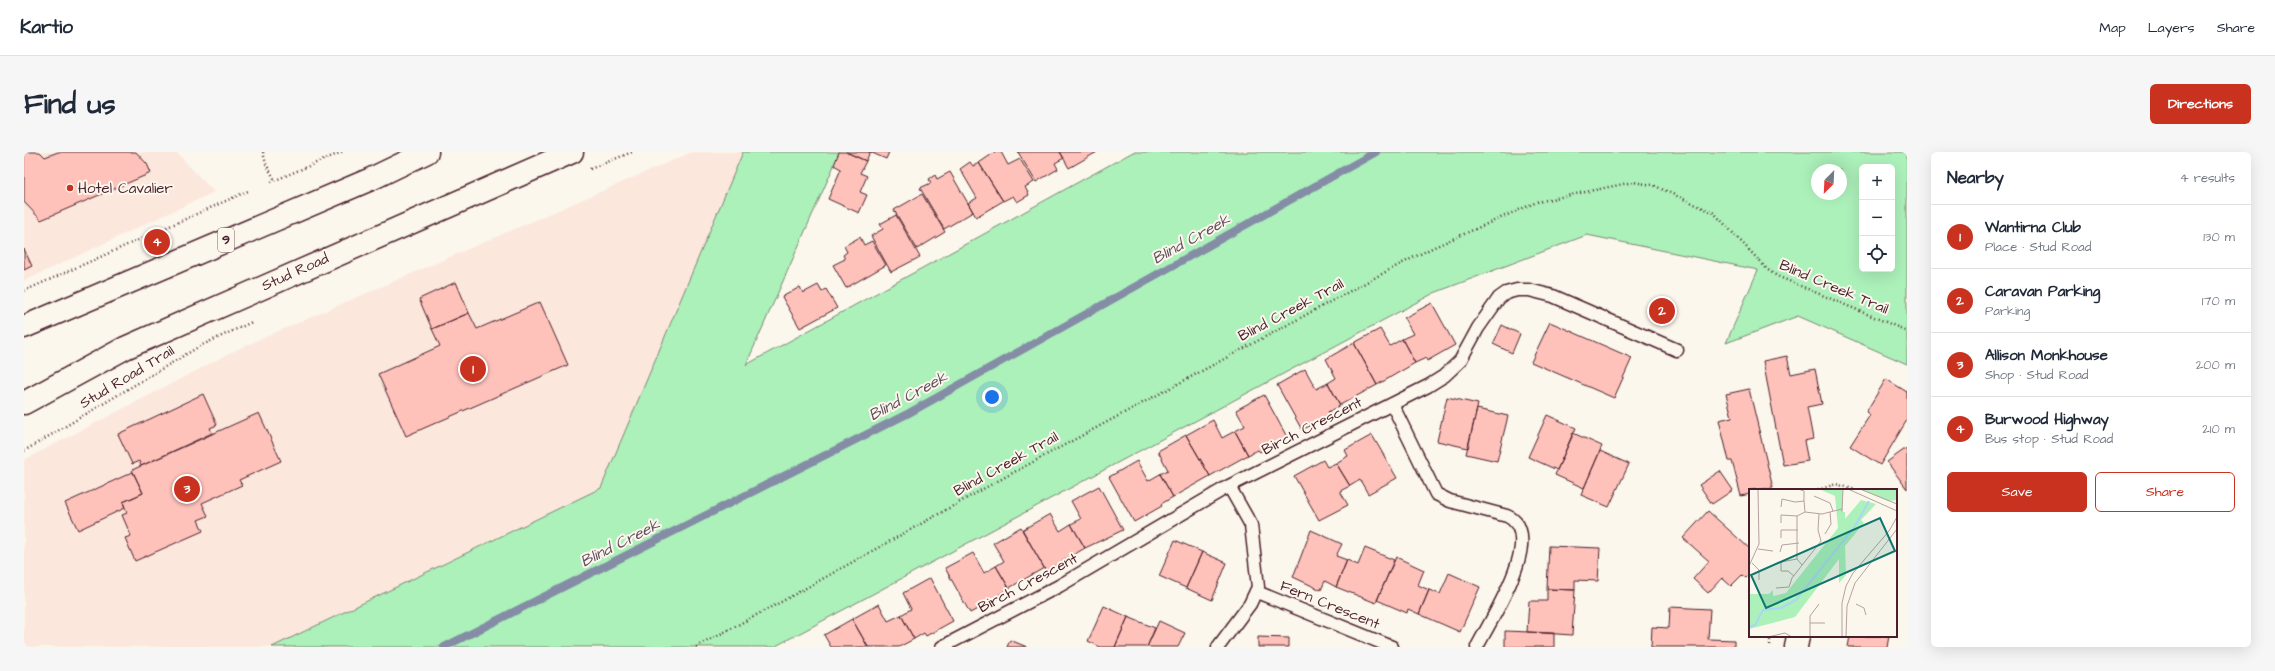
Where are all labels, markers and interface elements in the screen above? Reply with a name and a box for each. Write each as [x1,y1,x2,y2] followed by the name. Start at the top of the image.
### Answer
[20,14,73,41] text: Kartio
[2099,18,2126,38] text: Map
[2148,18,2195,38] text: Layers
[2217,18,2255,38] text: Share
[2150,84,2251,124] button: Directions
[24,85,115,124] text: Find us
[1811,164,1847,200] north arrow
[1859,164,1895,272] map controls
[1859,164,1895,200] button: +
[1947,166,2004,190] text: Nearby
[2180,169,2235,187] text: 4 results
[78,178,173,199] place label: Hotel Cavalier
[65,183,75,193] marker: Hotel Cavalier
[1859,200,1895,236] button: −
[1148,208,1235,270] water label: Blind Creek
[1985,217,2081,238] text: Wantirna Club
[144,227,170,257] pin: 4
[218,228,234,252] road number: 9
[1959,228,1961,246] text: 1
[2203,228,2235,246] text: 130 m
[1859,236,1895,272] button: locate
[1985,238,2091,256] text: Place · Stud Road
[258,248,332,296] street label: Stud Road
[1776,255,1892,319] street label: Blind Creek Trail
[1235,273,1347,347] street label: Blind Creek Trail
[1985,281,2100,302] text: Caravan Parking
[1956,292,1964,310] text: 2
[2202,292,2235,310] text: 170 m
[1649,296,1675,326] pin: 2
[1985,302,2030,320] text: Parking
[76,340,178,414] street label: Stud Road Trail
[1985,345,2108,366] text: Allison Monkhouse
[460,354,486,384] pin: 1
[1957,356,1963,374] text: 3
[2196,356,2235,374] text: 200 m
[865,365,952,426] water label: Blind Creek
[1985,366,2089,384] text: Shop · Stud Road
[982,387,1002,407] your location
[1258,392,1366,460] street label: Birch Crescent
[1985,409,2109,430] text: Burwood Highway
[1956,420,1964,438] text: 4
[2202,420,2235,438] text: 210 m
[950,427,1062,501] street label: Blind Creek Trail
[1985,430,2113,448] text: Bus stop · Stud Road
[1947,472,2087,512] button: Save
[2095,472,2235,512] button: Share
[174,474,200,504] pin: 3
[1749,489,1897,637] inset map
[577,513,664,572] water label: Blind Creek
[975,548,1081,618] street label: Birch Crescent
[1277,575,1383,635] street label: Fern Crescent

